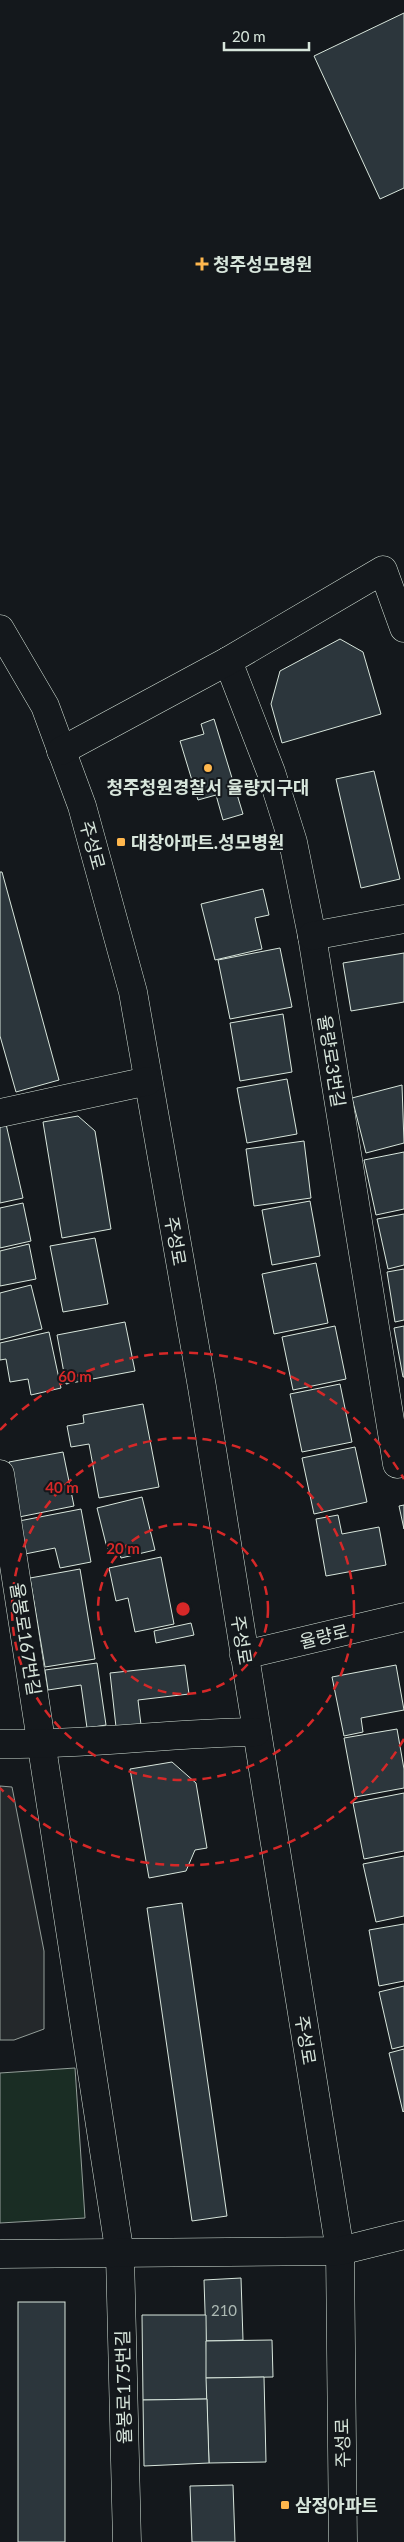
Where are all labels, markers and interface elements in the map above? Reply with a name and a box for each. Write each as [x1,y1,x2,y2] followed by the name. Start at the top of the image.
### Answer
[224,20,309,52] scale bar
[232,27,266,45] text: 20 m
[213,253,312,275] place label: 청주성모병원
[195,257,209,271] marker: 청주성모병원
[202,762,214,774] marker: 청주청원경찰서 율량지구대
[106,776,310,798] place label: 청주청원경찰서 율량지구대
[76,818,110,872] street label: 주성로
[131,831,284,853] place label: 대창아파트.성모병원
[115,836,127,848] marker: 대창아파트.성모병원
[314,1013,350,1109] street label: 율량로3번길
[161,1215,191,1267] street label: 주성로
[58,1367,92,1385] text: 60 m
[45,1478,79,1496] text: 40 m
[106,1539,140,1557] text: 20 m
[6,1581,46,1697] street label: 율봉로167번길
[174,1600,192,1618] centre of rings
[227,1614,257,1666] street label: 주성로
[297,1619,351,1653] street label: 율량로
[291,2014,321,2066] street label: 주성로
[211,2301,237,2319] house number: 210
[111,2330,135,2444] street label: 율봉로175번길
[331,2418,353,2468] street label: 주성로
[295,2494,378,2516] place label: 삼정아파트
[279,2499,291,2511] marker: 삼정아파트

